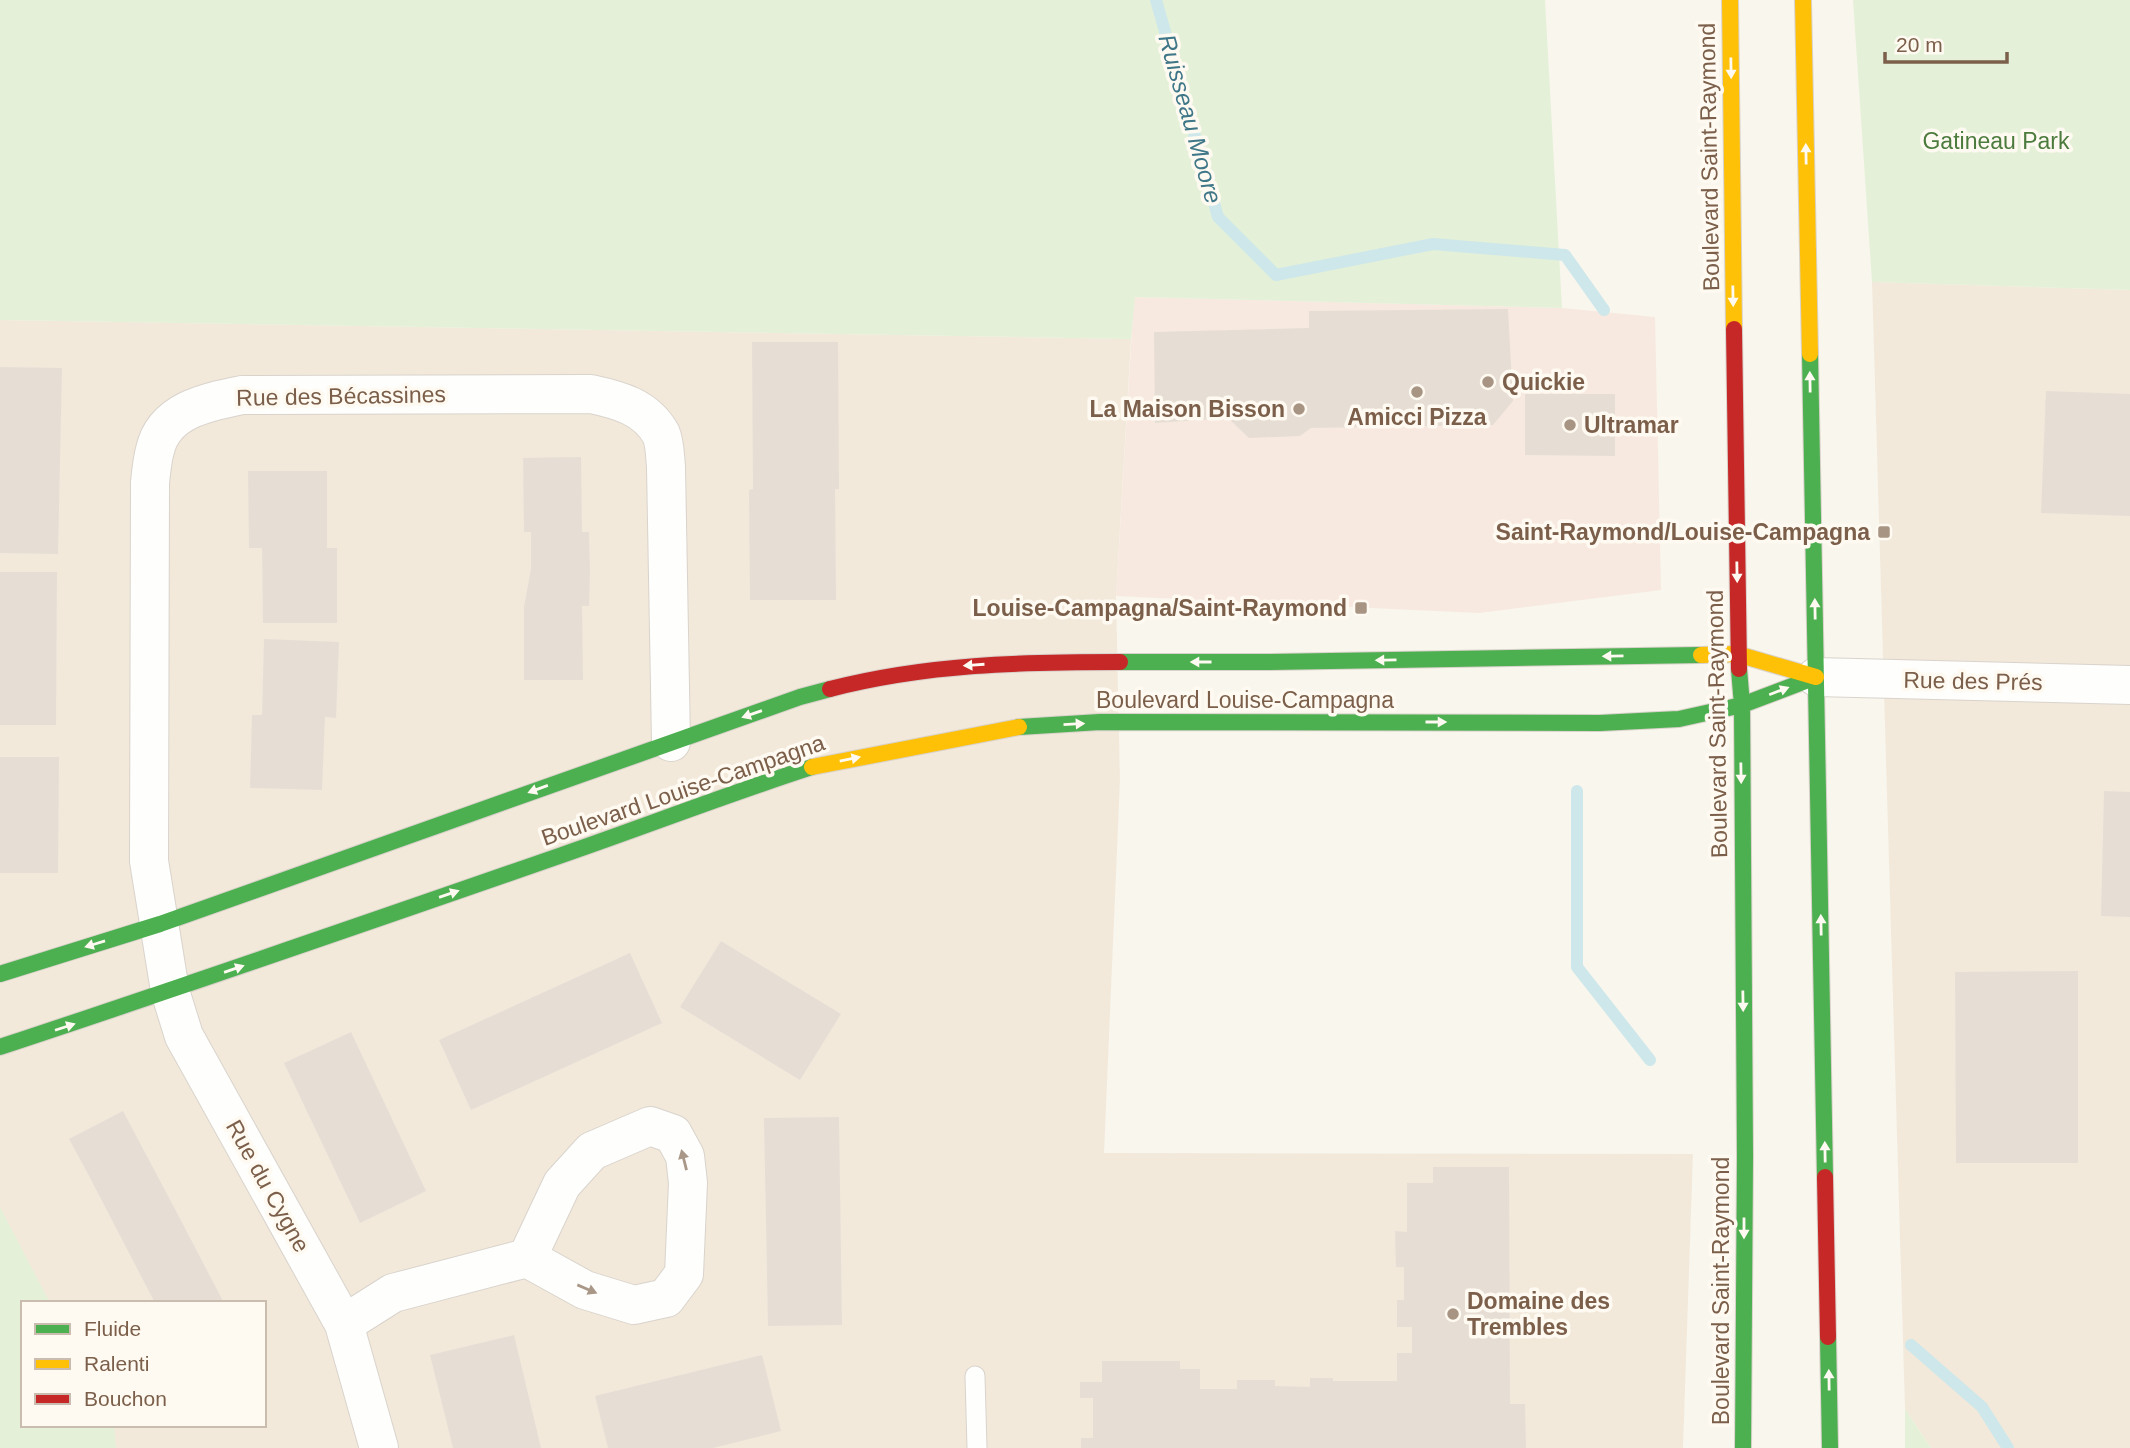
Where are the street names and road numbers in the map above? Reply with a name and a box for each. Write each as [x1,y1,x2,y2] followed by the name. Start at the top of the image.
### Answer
[1694,23,1724,291] street label: Boulevard Saint-Raymond
[236,381,446,411] street label: Rue des Bécassines
[1702,590,1732,858] street label: Boulevard Saint-Raymond
[1903,667,2043,695] street label: Rue des Prés
[1096,687,1394,713] street label: Boulevard Louise-Campagna
[538,729,828,851] street label: Boulevard Louise-Campagna
[221,1115,315,1257] street label: Rue du Cygne
[1708,1157,1734,1425] street label: Boulevard Saint-Raymond

